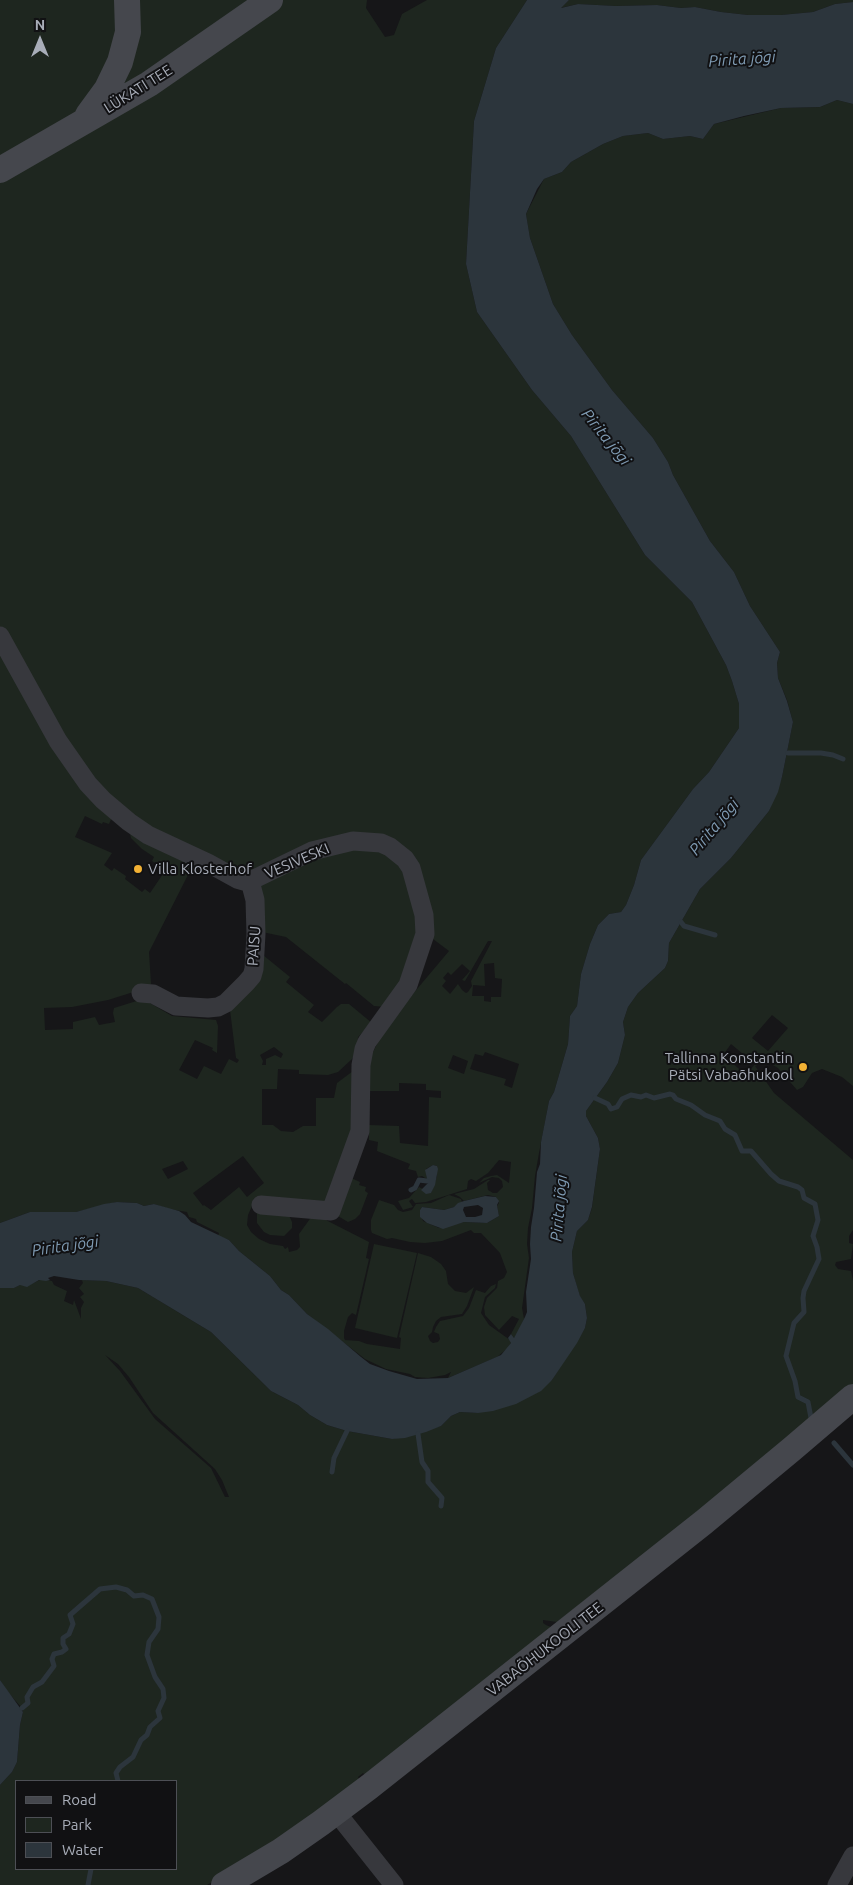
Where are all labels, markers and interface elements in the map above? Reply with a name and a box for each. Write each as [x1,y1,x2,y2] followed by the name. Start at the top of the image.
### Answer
[15,15,65,65] north arrow
[35,17,45,33] text: N
[708,47,776,71] water label: Pirita jõgi
[101,61,175,117] street label: LÜKATI TEE
[577,405,635,469] water label: Pirita jõgi
[685,795,743,859] water label: Pirita jõgi
[262,839,332,883] street label: VESIVESKI
[148,860,252,878] place label: Villa Klosterhof
[132,863,144,875] marker: Villa Klosterhof
[244,925,264,967] street label: PAISU
[665,1049,793,1084] place label: Tallinna Konstantin Pätsi Vabaõhukool
[797,1061,809,1073] marker: Tallinna Konstantin Pätsi Vabaõhukool
[547,1174,571,1242] water label: Pirita jõgi
[30,1232,100,1260] water label: Pirita jõgi
[484,1598,606,1700] street label: VABAÕHUKOOLI TEE
[15,1780,178,1870] legend
[62,1791,97,1808] text: Road
[62,1816,92,1833] text: Park
[62,1841,103,1858] text: Water

